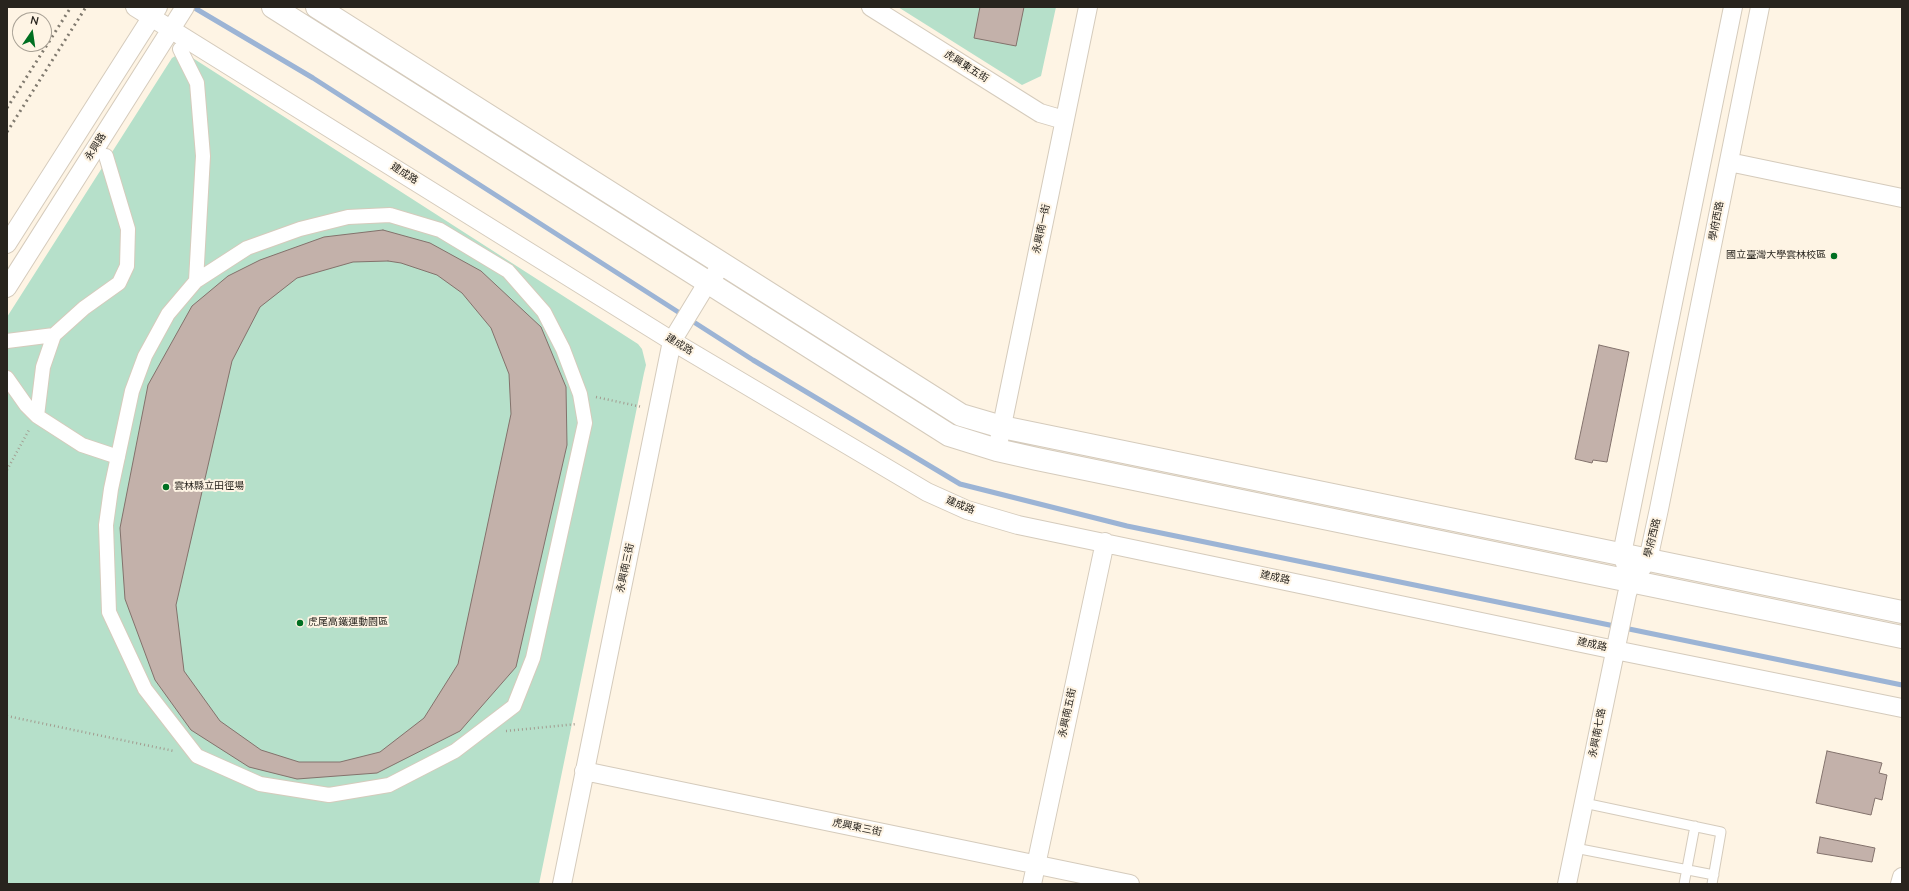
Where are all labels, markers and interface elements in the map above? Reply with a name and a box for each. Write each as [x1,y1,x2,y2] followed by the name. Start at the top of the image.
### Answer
[12,12,52,52] north arrow
[29,13,40,29] text: N
[942,49,990,85] street label: 虎興東五街
[83,131,109,163] street label: 永興路
[388,161,420,187] street label: 建成路
[1707,200,1727,242] street label: 學府西路
[1031,203,1053,255] street label: 永興南一街
[1726,250,1826,262] place label: 國立臺灣大學雲林校區
[1829,251,1839,261] marker: 國立臺灣大學雲林校區
[663,332,695,358] street label: 建成路
[174,481,244,493] place label: 雲林縣立田徑場
[161,482,171,492] marker: 雲林縣立田徑場
[944,495,976,517] street label: 建成路
[1642,517,1664,559] street label: 學府西路
[615,542,637,594] street label: 永興南三街
[1259,569,1291,587] street label: 建成路
[308,617,388,629] place label: 虎尾高鐵運動園區
[295,618,305,628] marker: 虎尾高鐵運動園區
[1576,636,1608,654] street label: 建成路
[1057,687,1079,739] street label: 永興南五街
[1587,707,1609,759] street label: 永興南七路
[831,817,883,839] street label: 虎興東三街

